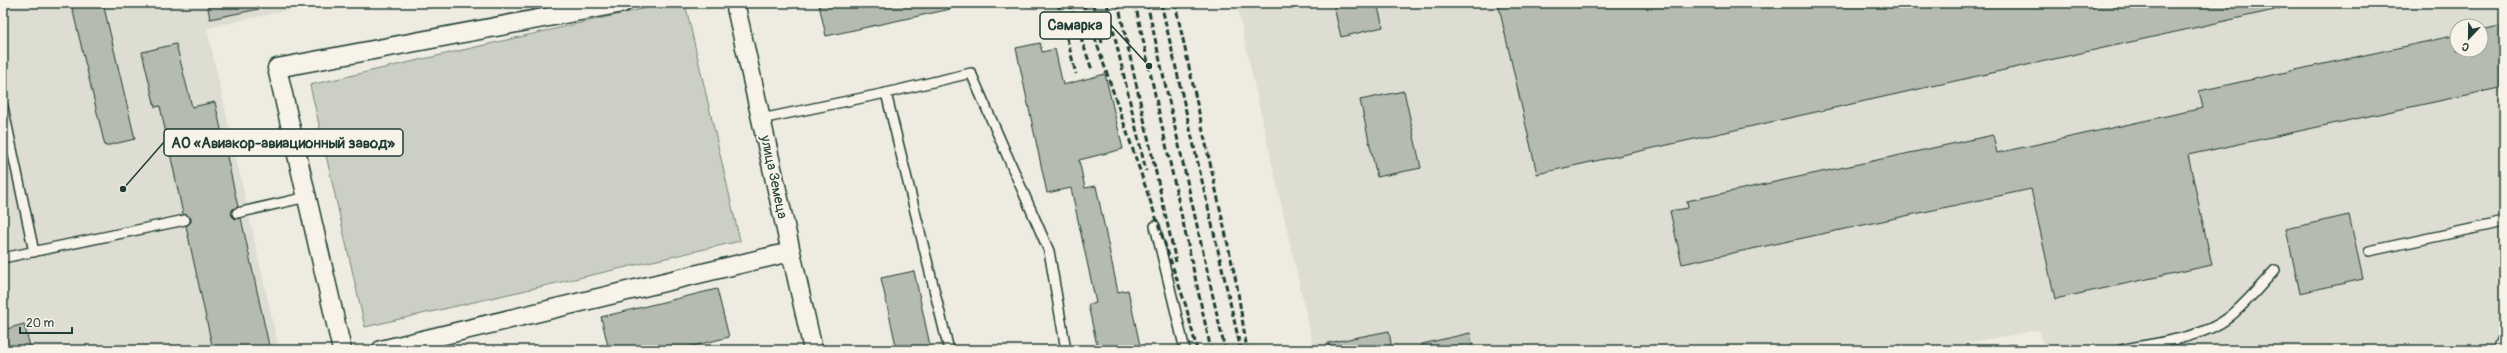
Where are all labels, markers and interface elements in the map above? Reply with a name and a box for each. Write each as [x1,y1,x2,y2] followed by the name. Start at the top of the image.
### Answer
[1040,12,1111,39] callout: Самарка
[1048,16,1102,35] text: Самарка
[2449,18,2489,58] north arrow
[2460,39,2471,54] text: С
[164,129,403,156] callout: АО «Авиакор-авиационный завод»
[757,133,791,220] street label: улица Земеца
[171,134,395,153] text: АО «Авиакор-авиационный завод»
[20,309,72,335] scale bar
[26,316,55,331] text: 20 m

